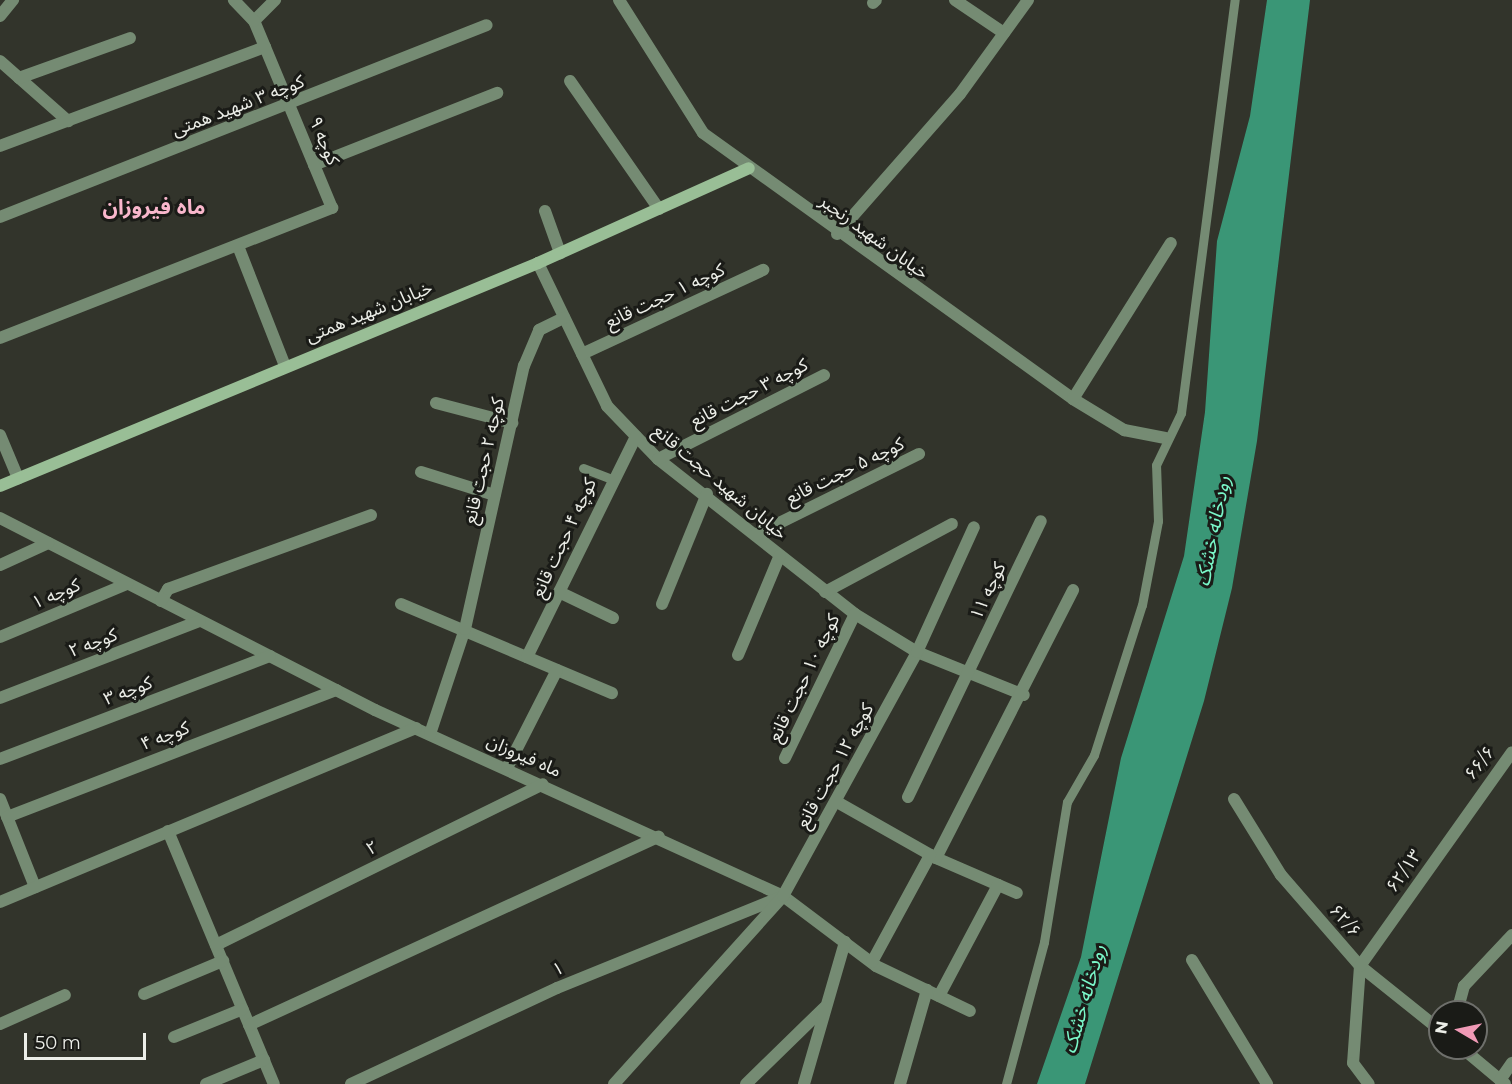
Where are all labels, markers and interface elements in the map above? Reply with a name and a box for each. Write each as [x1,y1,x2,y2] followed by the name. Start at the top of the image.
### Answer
[169,71,307,141] street label: کوچه ۳ شهید همتی
[304,114,344,168] street label: کوچه ۹
[815,190,933,284] street label: خیابان شهید رنجبر
[102,194,206,220] district label: ماه فیروزان
[602,259,728,333] street label: کوچه ۱ حجت قانع
[303,277,435,347] street label: خیابان شهید همتی
[687,354,811,432] street label: کوچه ۳ حجت قانع
[459,396,509,526] street label: کوچه ۲ حجت قانع
[649,420,791,544] street label: خیابان شهید حجت قانع
[782,433,908,509] street label: کوچه ۵ حجت قانع
[1191,474,1235,588] water label: رودخانه خشک
[527,475,601,601] street label: کوچه ۴ حجت قانع
[965,559,1011,623] street label: کوچه ۱۱
[29,574,83,614] street label: کوچه ۱
[764,611,844,745] street label: کوچه ۱۰ حجت قانع
[66,624,120,662] street label: کوچه ۲
[101,672,155,710] street label: کوچه ۳
[792,700,878,832] street label: کوچه ۱۲ حجت قانع
[138,717,192,755] street label: کوچه ۴
[483,730,565,782] street label: ماه فیروزان
[1460,742,1500,784] street label: ۶۶/۶
[363,836,381,860] street label: ۲
[1382,845,1426,897] street label: ۶۲/۱۳
[1325,900,1365,942] street label: ۶۲/۶
[1057,942,1111,1056] water label: رودخانه خشک
[549,957,567,981] street label: ۱
[1428,1000,1488,1060] north arrow
[1431,1020,1452,1035] text: N
[27,1021,148,1059] scale bar
[35,1032,81,1054] text: 50 m

